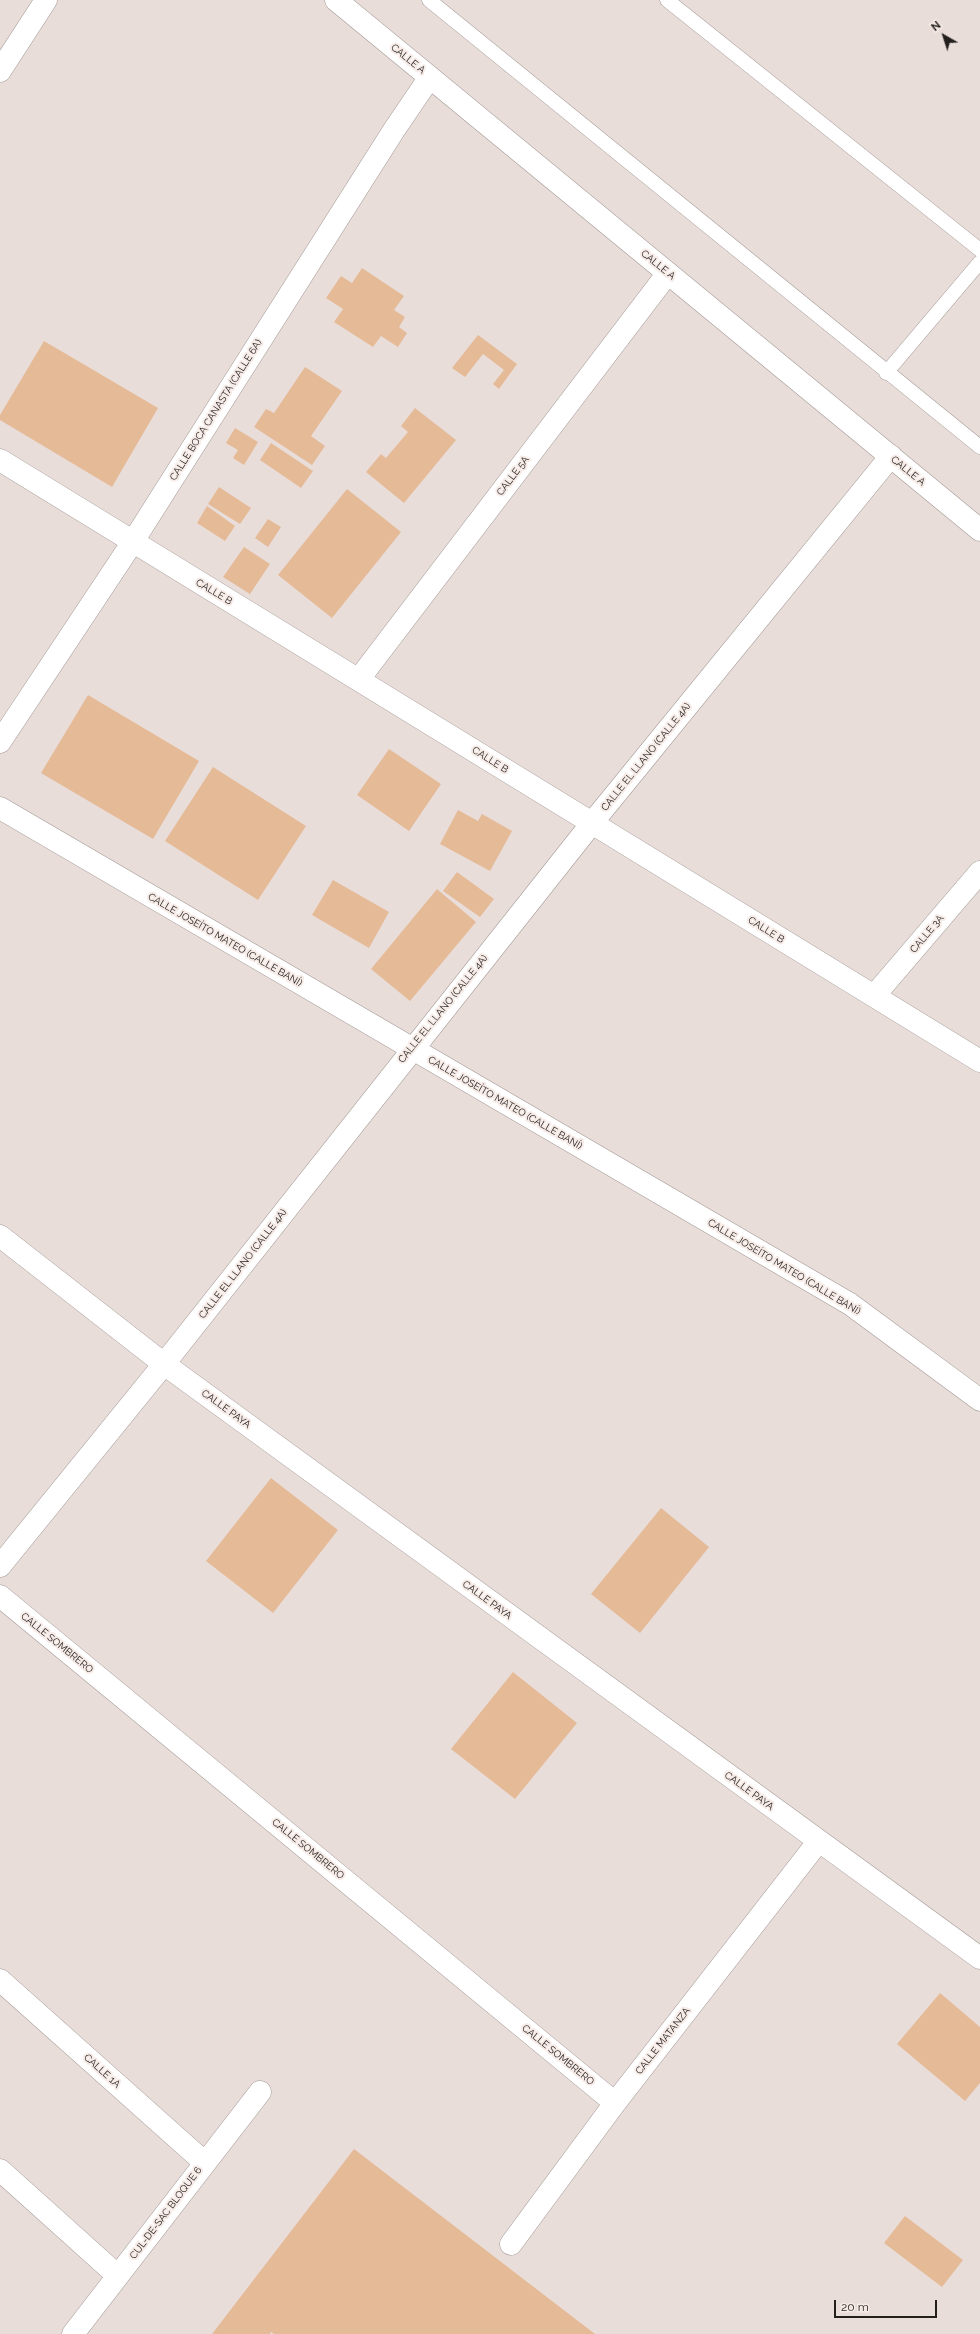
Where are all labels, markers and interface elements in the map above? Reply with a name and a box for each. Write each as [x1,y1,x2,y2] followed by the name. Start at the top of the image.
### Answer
[924,16,964,56] north arrow
[929,19,943,34] text: N
[388,42,428,76] street label: CALLE A
[638,248,678,282] street label: CALLE A
[167,337,265,483] street label: CALLE BOCA CANASTA (CALLE 6A)
[494,454,532,498] street label: CALLE 5A
[888,454,928,488] street label: CALLE A
[194,576,234,608] street label: CALLE B
[599,700,693,814] street label: CALLE EL LLANO (CALLE 4A)
[470,744,510,776] street label: CALLE B
[146,891,304,989] street label: CALLE JOSEÍTO MATEO (CALLE BANÍ)
[908,913,946,955] street label: CALLE 3A
[746,914,786,946] street label: CALLE B
[396,952,490,1066] street label: CALLE EL LLANO (CALLE 4A)
[426,1054,584,1152] street label: CALLE JOSEÍTO MATEO (CALLE BANÍ)
[196,1207,290,1321] street label: CALLE EL LLANO (CALLE 4A)
[705,1217,863,1317] street label: CALLE JOSEÍTO MATEO (CALLE BANÍ)
[199,1387,253,1431] street label: CALLE PAYA
[460,1578,514,1622] street label: CALLE PAYA
[18,1610,96,1676] street label: CALLE SOMBRERO
[722,1769,776,1813] street label: CALLE PAYA
[269,1816,347,1882] street label: CALLE SOMBRERO
[633,2005,693,2077] street label: CALLE MATANZA
[519,2022,597,2088] street label: CALLE SOMBRERO
[81,2052,123,2090] street label: CALLE 1A
[127,2164,205,2262] street label: CUL-DE-SAC BLOQUE 6
[836,2292,939,2318] scale bar
[841,2300,869,2314] text: 20 m

